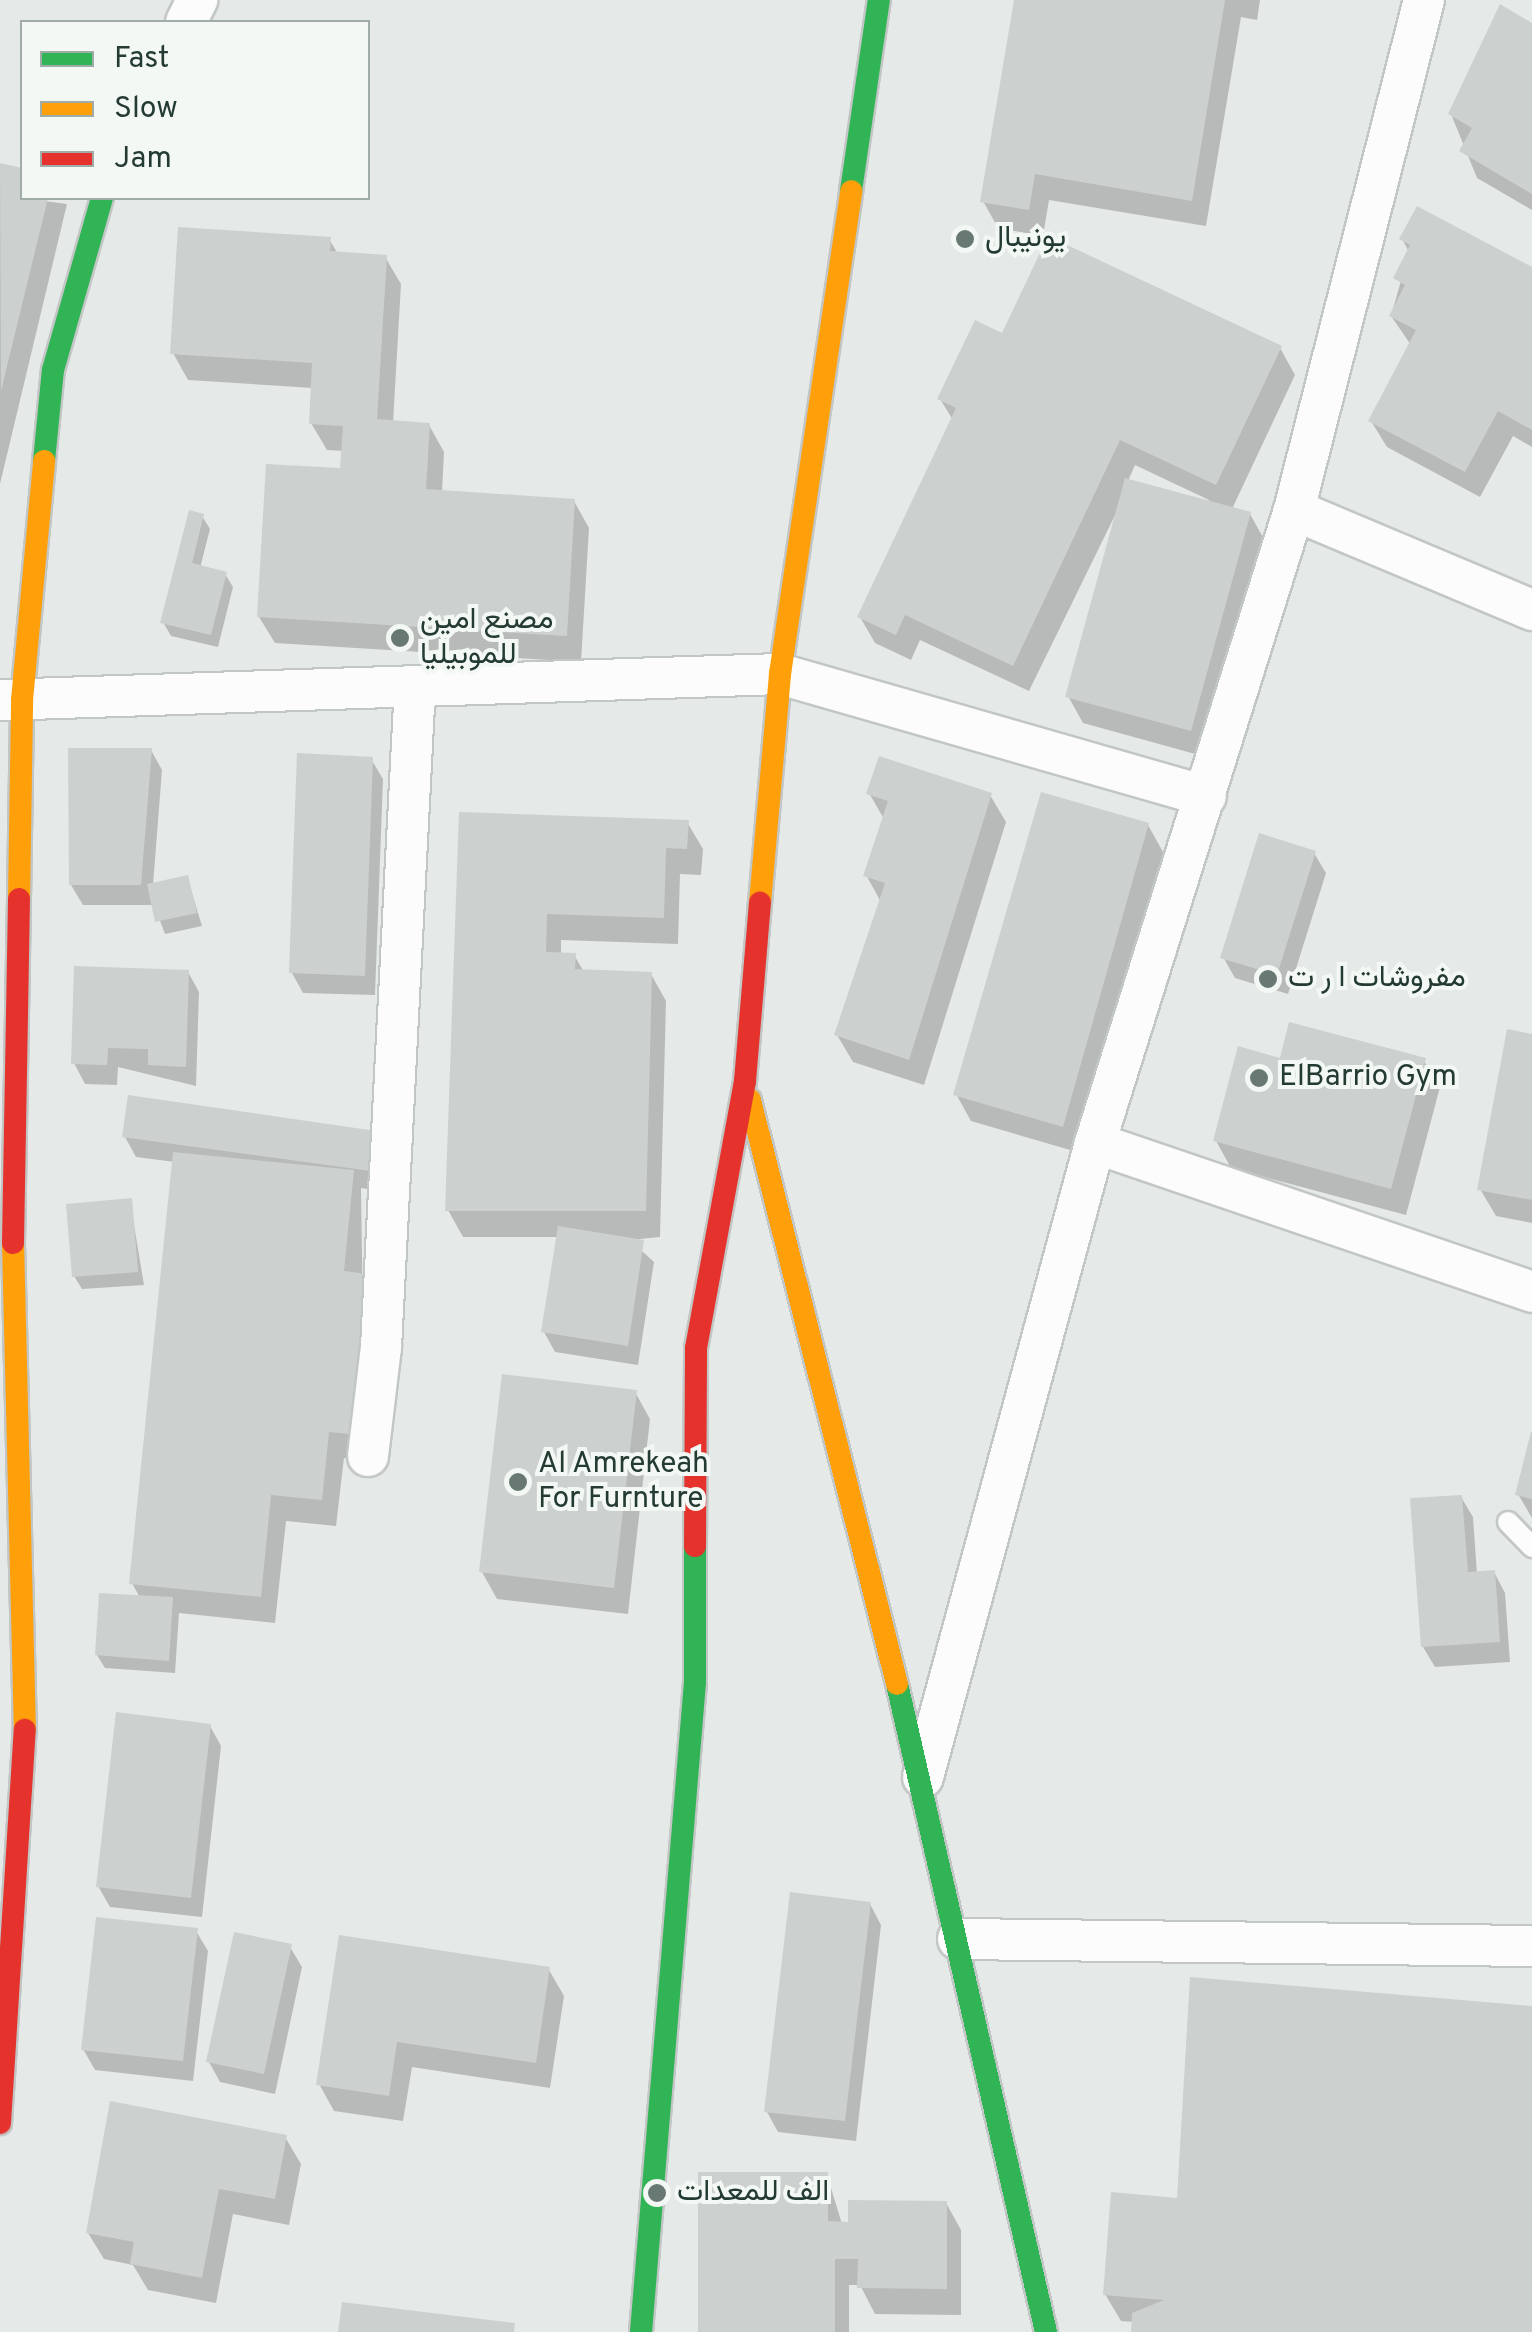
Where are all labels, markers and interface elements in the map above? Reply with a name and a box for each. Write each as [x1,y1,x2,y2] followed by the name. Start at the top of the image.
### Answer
[20,20,370,200] legend
[114,41,169,78] text: Fast
[114,91,178,128] text: Slow
[114,141,172,178] text: Jam
[985,221,1066,257] place label: يونيبال
[954,228,976,250] marker: يونيبال
[420,603,553,674] place label: مصنع امين للموبيليا
[389,627,411,649] marker: مصنع امين للموبيليا
[1288,961,1466,997] place label: مفروشات ا ر ت
[1257,968,1279,990] marker: مفروشات ا ر ت
[1279,1060,1457,1096] place label: ElBarrio Gym
[1248,1067,1270,1089] marker: ElBarrio Gym
[538,1447,710,1518] place label: Al Amrekeah For Furnture
[507,1471,529,1493] marker: Al Amrekeah For Furnture
[677,2175,829,2211] place label: الف للمعدات
[646,2182,668,2204] marker: الف للمعدات

